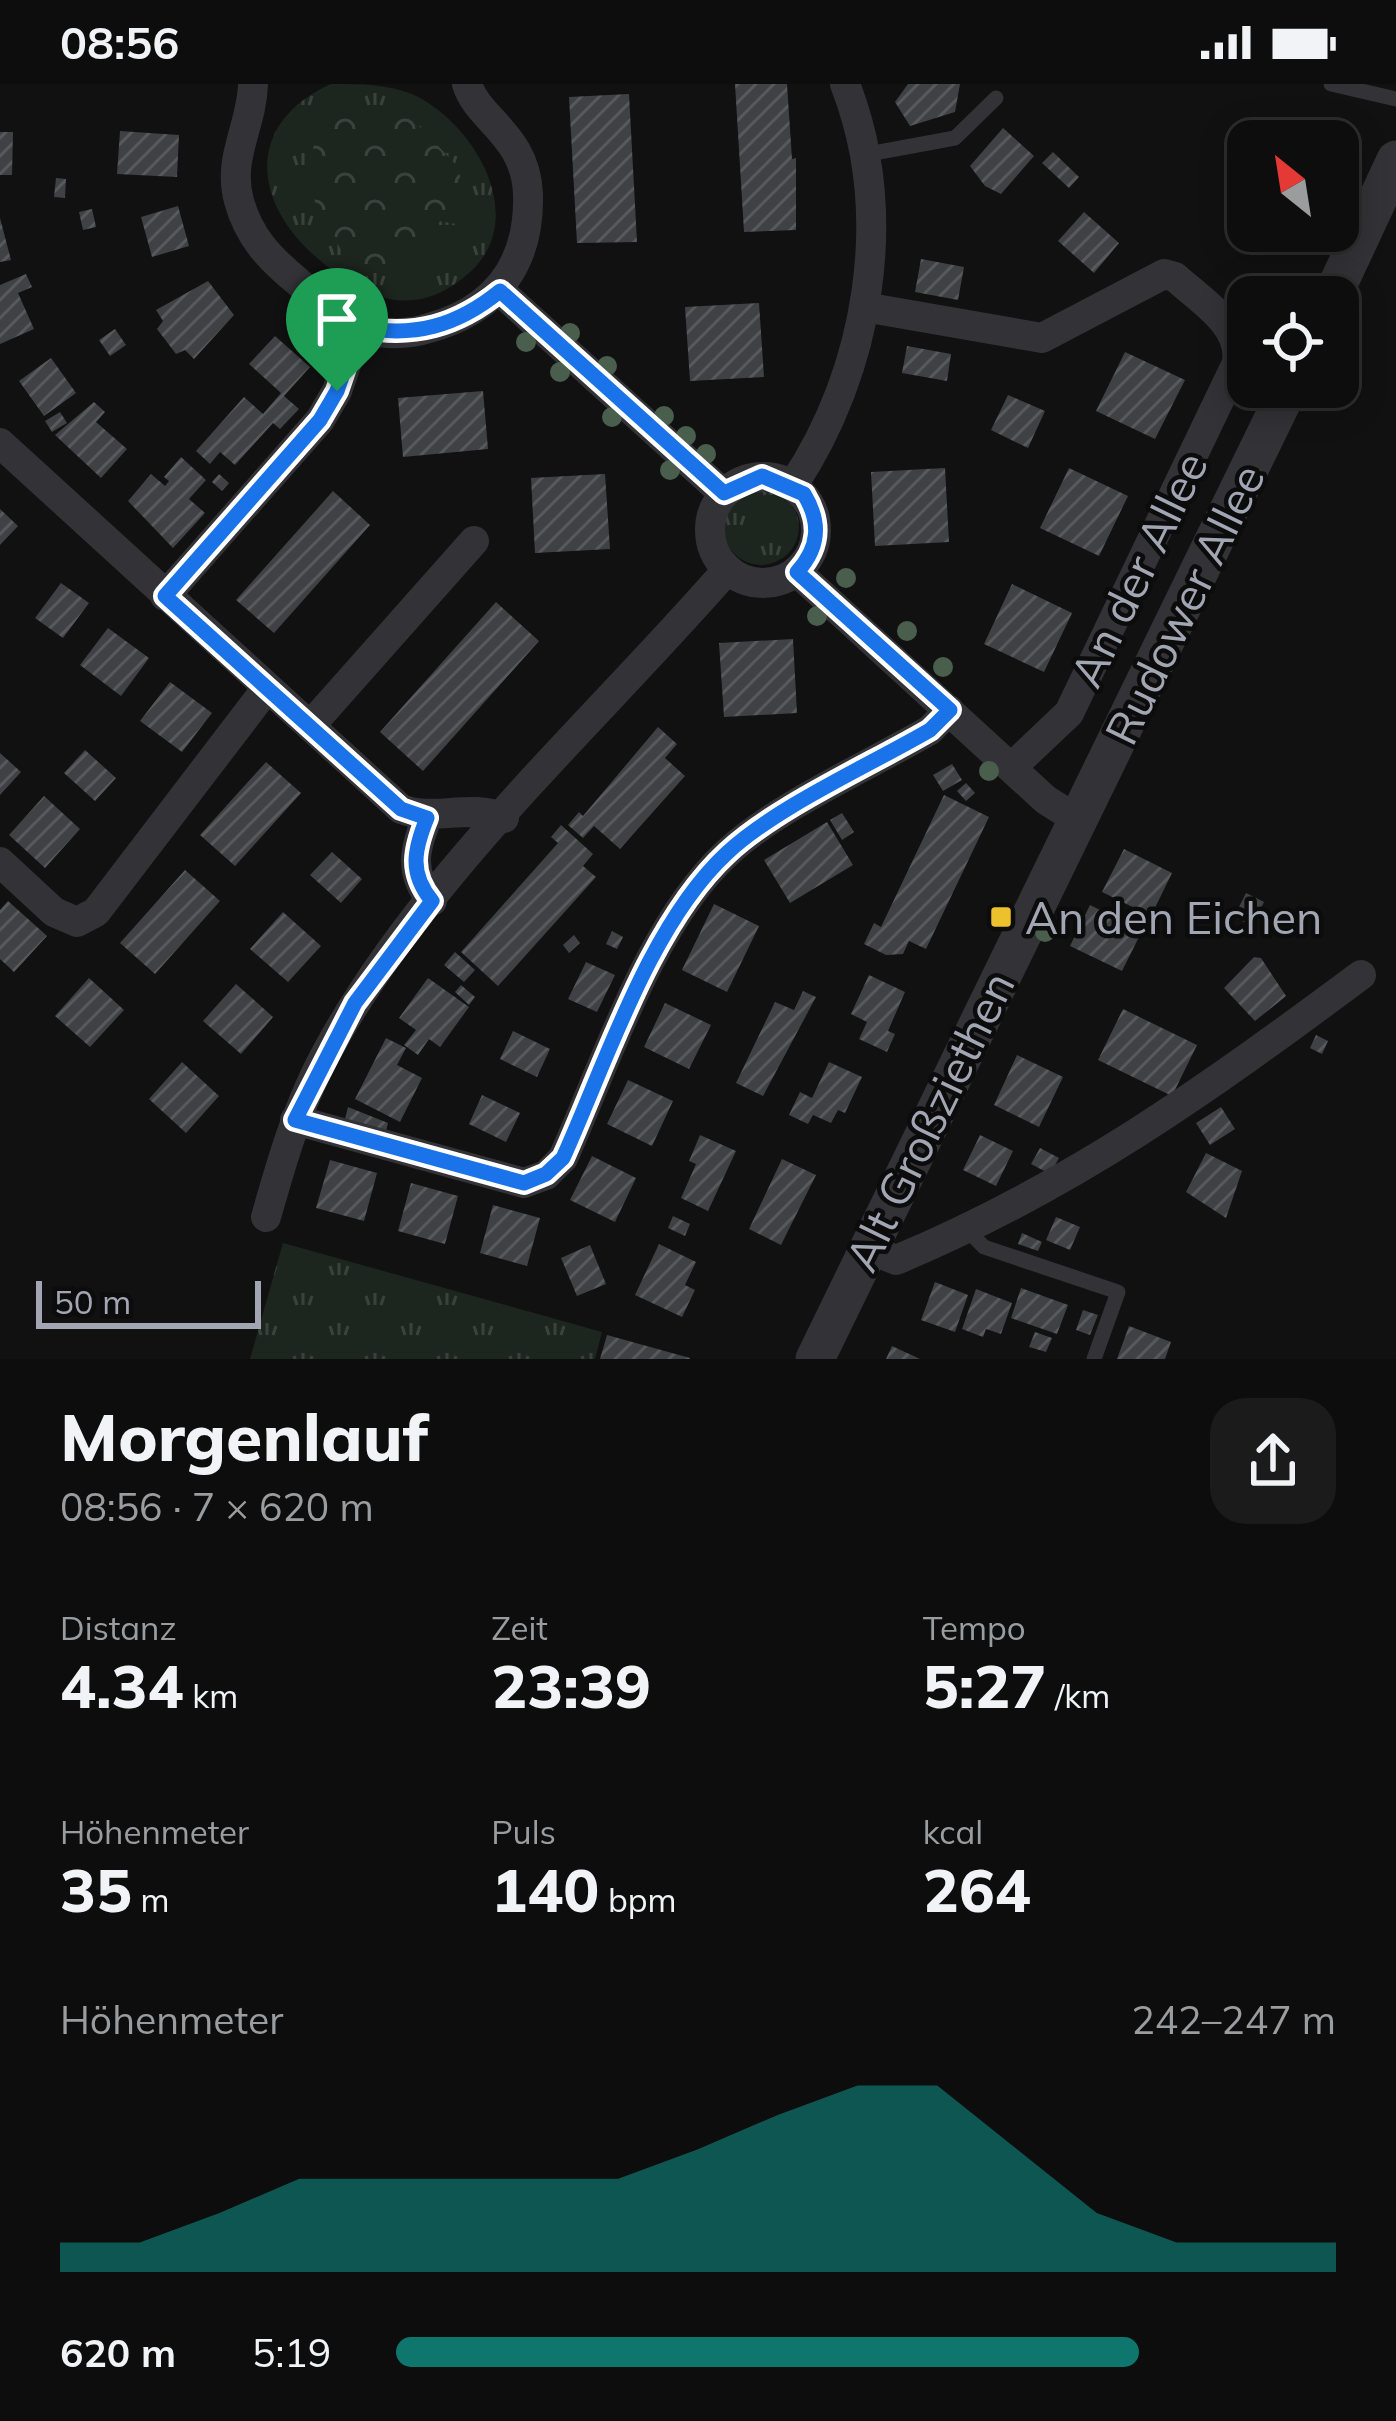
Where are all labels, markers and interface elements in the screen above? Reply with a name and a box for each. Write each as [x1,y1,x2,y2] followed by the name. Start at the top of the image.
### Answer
[60,14,179,70] text: 08:56
[1227,120,1359,252] north arrow
[1227,120,1359,408] map controls
[286,268,388,391] pin
[1227,276,1359,408] button: locate
[304,286,370,352] icon: arrive
[1057,442,1219,696] street label: An der Allee
[1092,455,1276,753] street label: Rudower Allee
[1025,889,1322,945] place label: An den Eichen
[988,904,1014,930] marker: An den Eichen
[832,962,1026,1280] street label: Alt Großziethen
[36,1275,261,1328] scale bar
[54,1281,131,1322] text: 50 m
[60,1395,428,1478] text: Morgenlauf
[1210,1398,1336,1524] button: share
[60,1482,374,1531] text: 08:56 · 7 × 620 m
[60,1607,177,1648] text: Distanz
[491,1607,548,1648] text: Zeit
[923,1607,1026,1648] text: Tempo
[60,1648,184,1723] text: 4.34
[491,1648,651,1723] text: 23:39
[923,1648,1046,1723] text: 5:27
[184,1675,238,1716] text: km
[1046,1675,1110,1716] text: /km
[60,1811,249,1852] text: Höhenmeter
[491,1811,556,1852] text: Puls
[923,1811,983,1852] text: kcal
[60,1852,132,1927] text: 35
[491,1852,599,1927] text: 140
[923,1852,1031,1927] text: 264
[132,1879,170,1920] text: m
[599,1879,677,1920] text: bpm
[60,1995,283,2044] text: Höhenmeter
[1131,1995,1336,2044] text: 242–247 m
[60,2328,176,2377] text: 620 m
[252,2328,331,2377] text: 5:19

